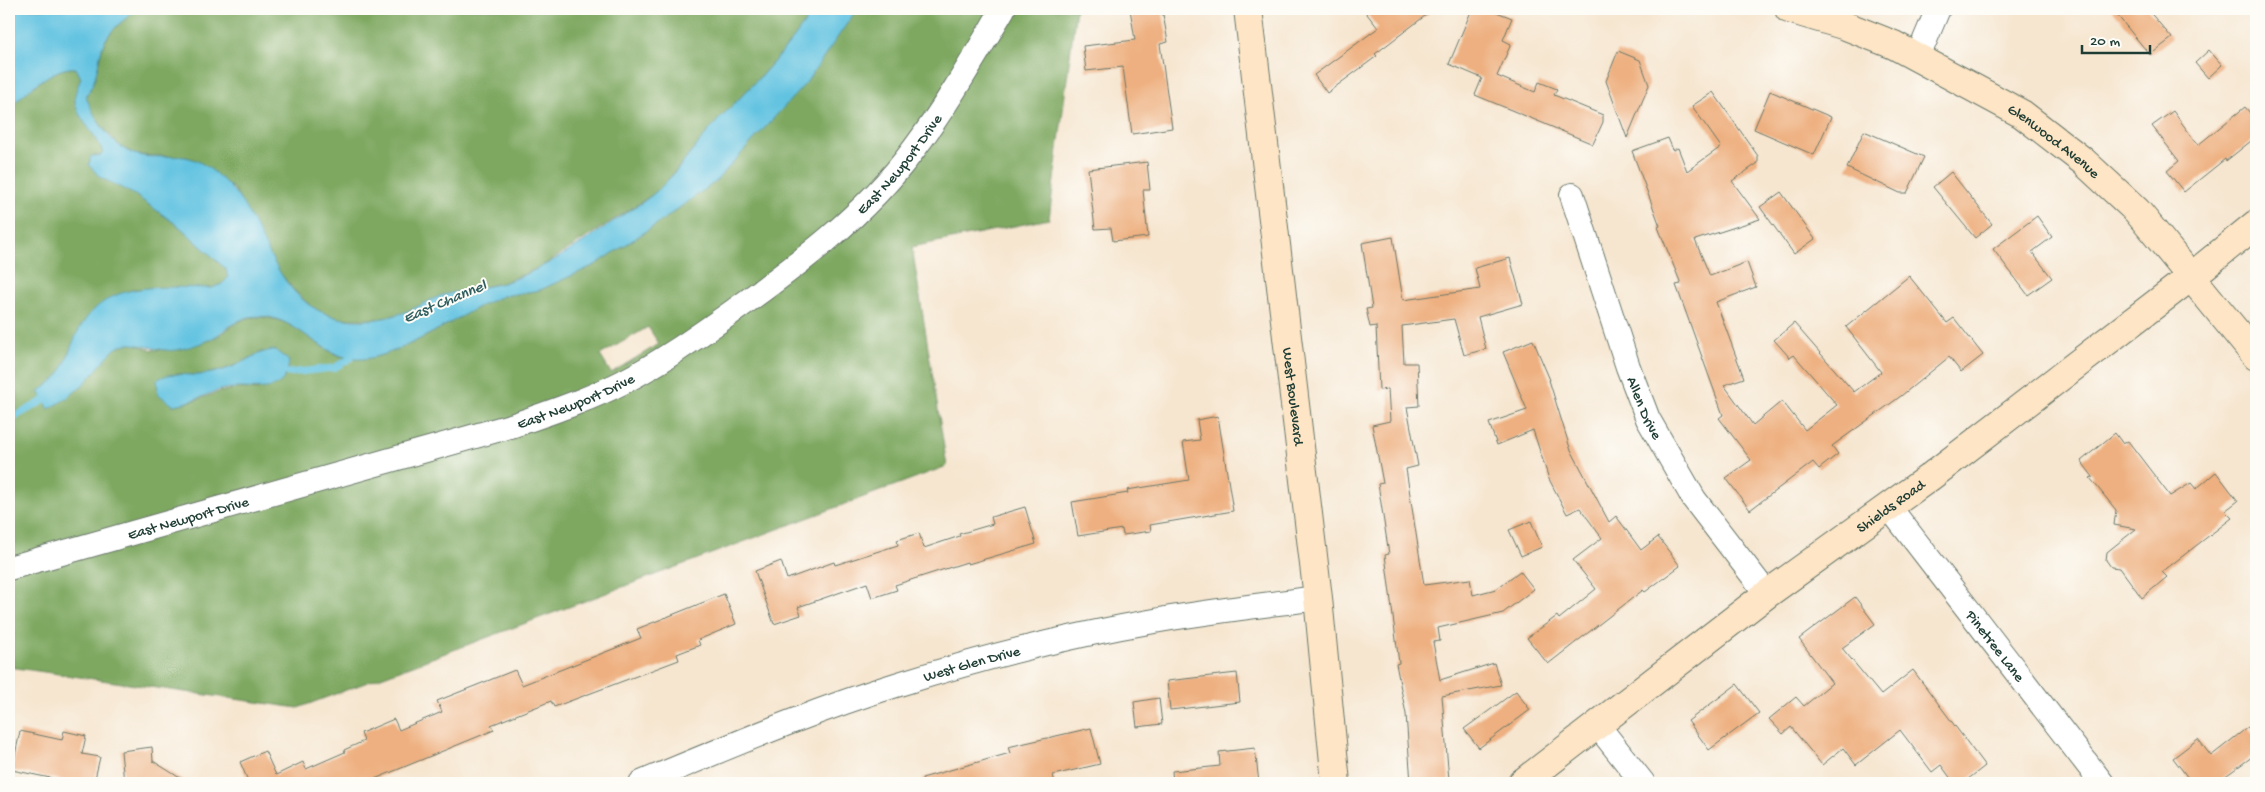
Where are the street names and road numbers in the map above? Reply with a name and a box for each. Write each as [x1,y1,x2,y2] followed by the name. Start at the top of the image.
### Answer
[2004,101,2103,183] street label: Glenwood Avenue
[854,111,947,219] street label: East Newport Drive
[1277,347,1307,448] street label: West Boulevard
[515,370,638,434] street label: East Newport Drive
[1622,375,1665,444] street label: Allen Drive
[1854,476,1930,538] street label: Shields Road
[126,493,251,545] street label: East Newport Drive
[1960,607,2028,686] street label: Pinetree Lane
[921,643,1023,687] street label: West Glen Drive

